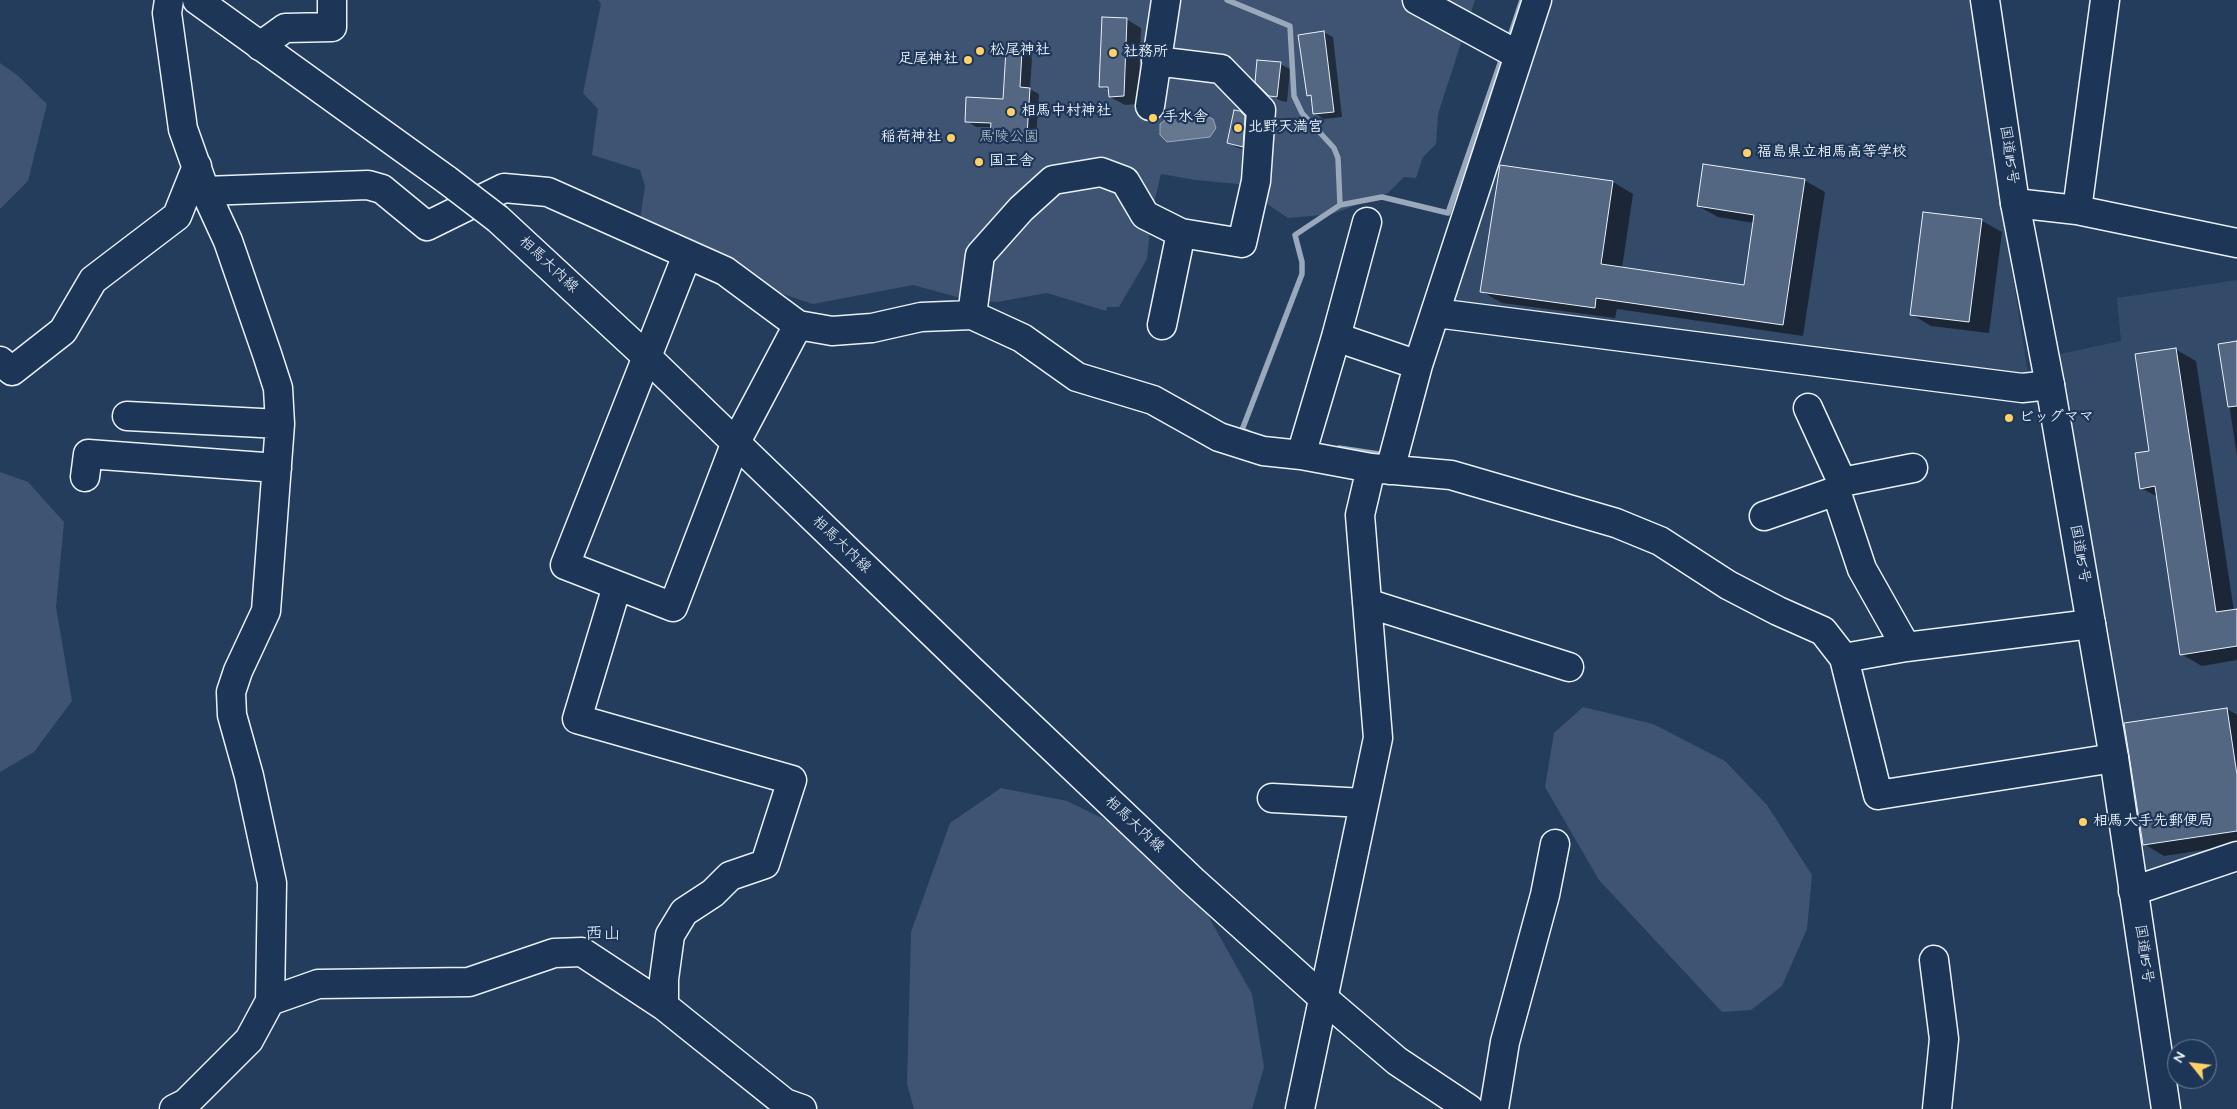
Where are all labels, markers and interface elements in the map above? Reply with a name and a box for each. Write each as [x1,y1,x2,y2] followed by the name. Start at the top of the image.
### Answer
[990,42,1050,60] place label: 松尾神社
[1123,44,1168,62] place label: 社務所
[974,45,986,57] marker: 松尾神社
[1107,47,1119,59] marker: 社務所
[898,51,958,69] place label: 足尾神社
[962,54,974,66] marker: 足尾神社
[1021,103,1111,121] place label: 相馬中村神社
[1005,106,1017,118] marker: 相馬中村神社
[1163,109,1208,127] place label: 手水舎
[1147,112,1159,124] marker: 手水舎
[1248,119,1323,137] place label: 北野天満宮
[1232,122,1244,134] marker: 北野天満宮
[1995,124,2021,186] street label: 国道115号
[881,129,941,147] place label: 稲荷神社
[979,129,1039,147] park label: 馬陵公園
[945,132,957,144] marker: 稲荷神社
[1757,144,1907,162] place label: 福島県立相馬高等学校
[1741,147,1753,159] marker: 福島県立相馬高等学校
[989,153,1034,171] place label: 国王舎
[973,156,985,168] marker: 国王舎
[514,233,582,297] street label: 相馬大内線
[2019,409,2094,427] place label: ビッグママ
[2003,412,2015,424] marker: ビッグママ
[808,512,874,578] street label: 相馬大内線
[2065,523,2093,585] street label: 国道115号
[1100,793,1168,857] street label: 相馬大内線
[2093,813,2213,831] place label: 相馬大手先郵便局
[2077,816,2089,828] marker: 相馬大手先郵便局
[2130,923,2156,985] street label: 国道115号
[585,924,621,946] district label: 西山
[2167,1039,2217,1089] north arrow
[2169,1049,2191,1066] text: N

